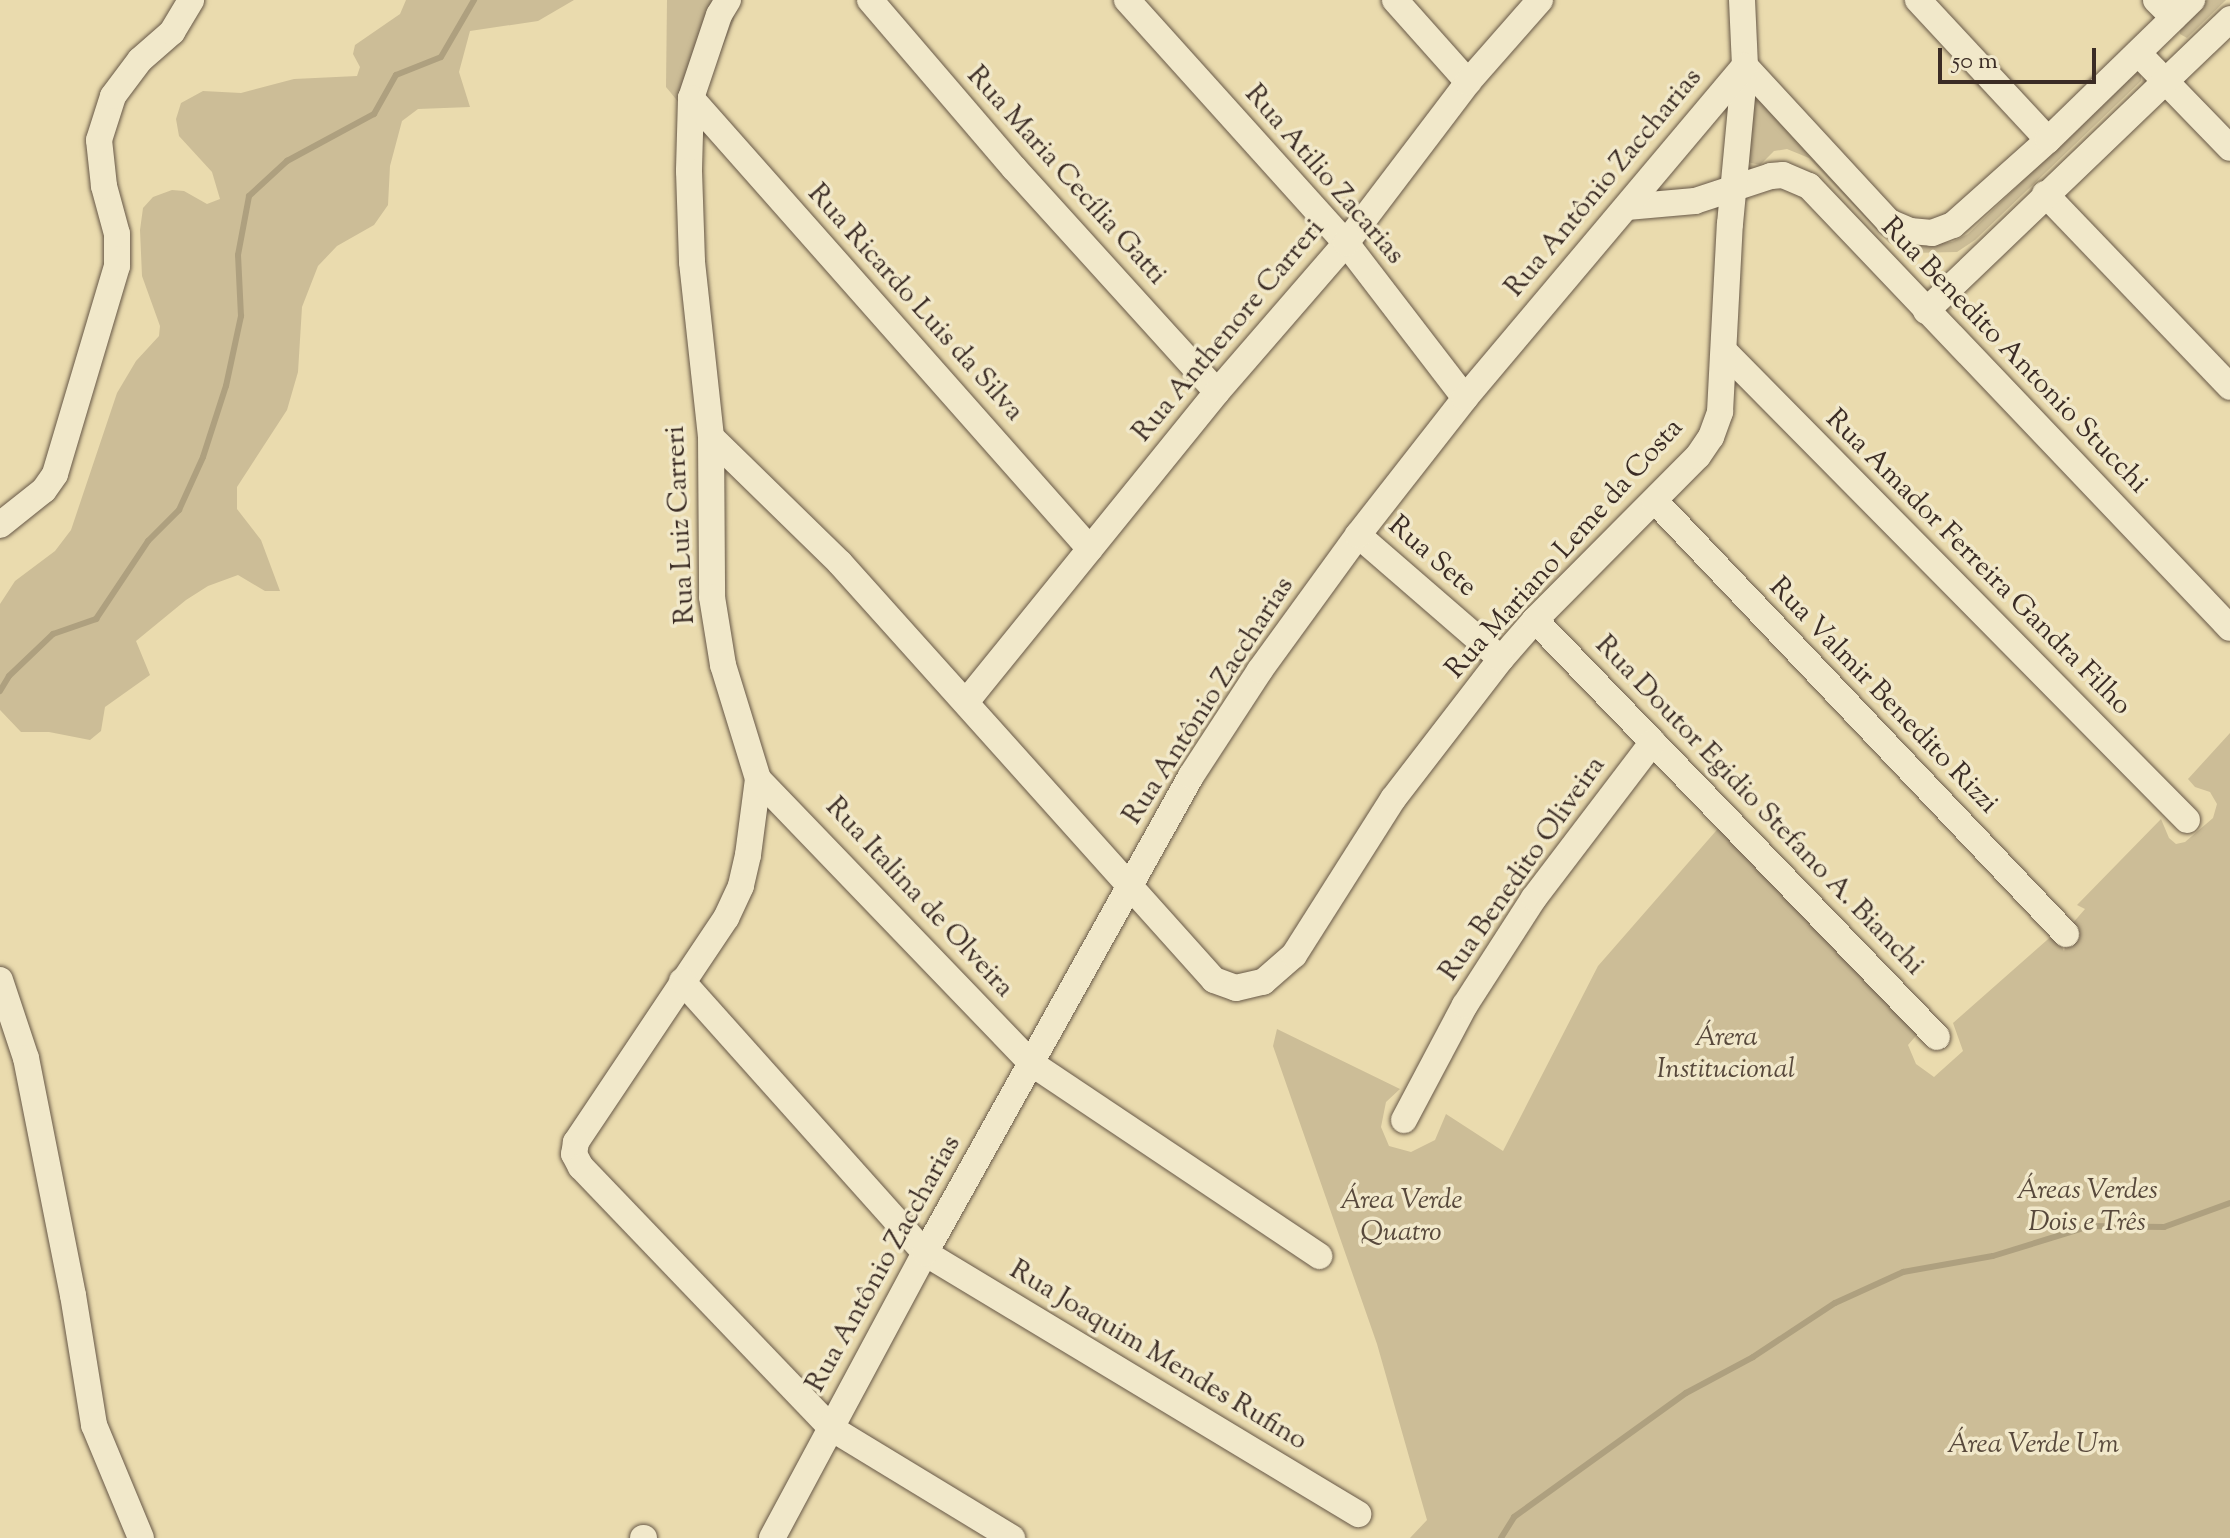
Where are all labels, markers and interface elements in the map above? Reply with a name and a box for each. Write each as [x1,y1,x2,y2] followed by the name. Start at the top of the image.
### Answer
[1942,32,2100,82] scale bar
[1952,45,1998,79] text: 50 m
[959,60,1173,292] street label: Rua Maria Cecília Gatti
[1498,62,1710,304] street label: Rua Antônio Zaccharias
[1237,78,1411,272] street label: Rua Atilio Zacarias
[800,178,1030,428] street label: Rua Ricardo Luis da Silva
[1873,211,2155,501] street label: Rua Benedito Antonio Stucchi
[1126,213,1332,449] street label: Rua Anthenore Carreri
[1818,403,2138,723] street label: Rua Amador Ferreira Gandra Filho
[1439,412,1691,686] street label: Rua Mariano Leme da Costa
[659,425,703,625] street label: Rua Luiz Carreri
[1381,509,1483,605] street label: Rua Sete
[1116,571,1302,831] street label: Rua Antônio Zaccharias
[1761,571,2005,821] street label: Rua Valmir Benedito Rizzi
[1587,629,1931,983] street label: Rua Doutor Egidio Stefano A. Bianchi
[1433,750,1613,988] street label: Rua Benedito Oliveira
[818,791,1020,1005] street label: Rua Italina de Olveira
[1657,1021,1795,1087] park label: Árera Institucional
[799,1130,969,1398] street label: Rua Antônio Zaccharias
[2016,1174,2158,1240] park label: Áreas Verdes Dois e Três
[1339,1184,1463,1250] park label: Área Verde Quatro
[1003,1254,1313,1458] street label: Rua Joaquim Mendes Rufino
[1947,1428,2119,1462] park label: Área Verde Um

